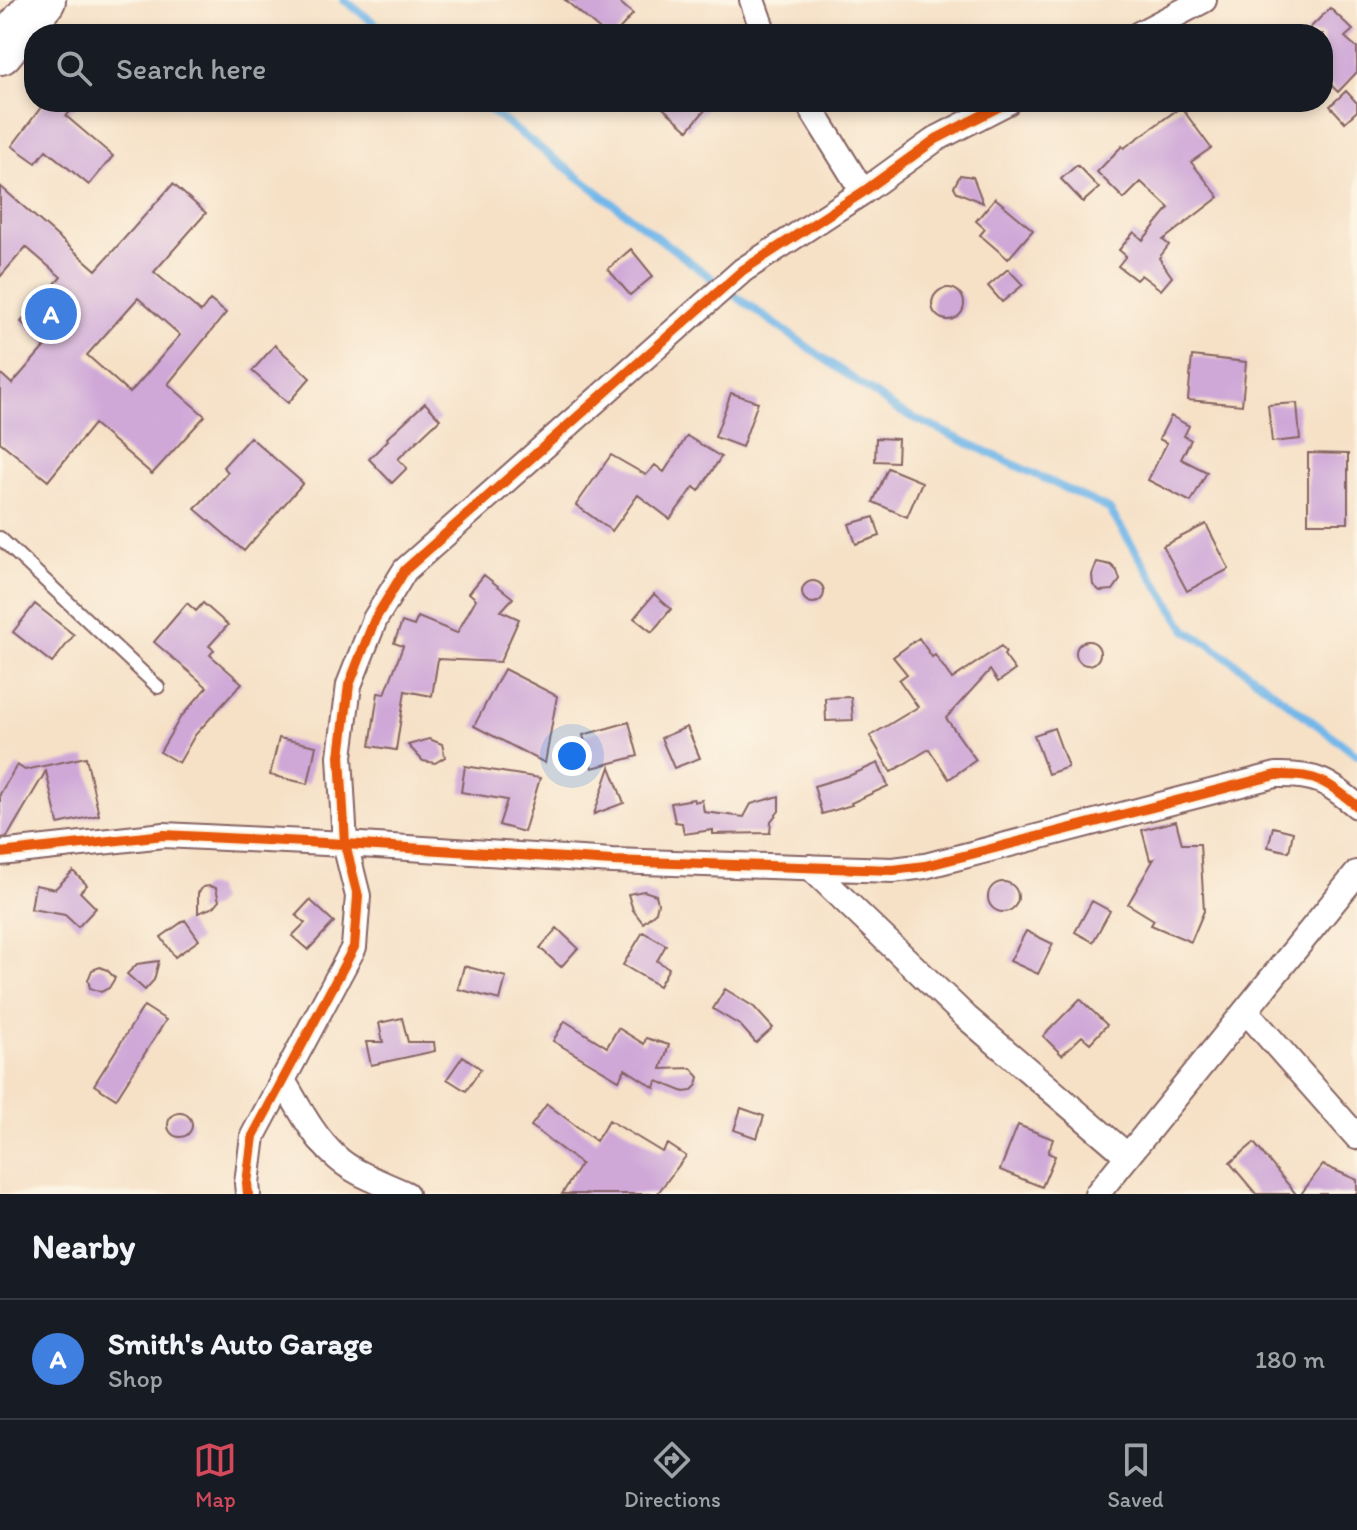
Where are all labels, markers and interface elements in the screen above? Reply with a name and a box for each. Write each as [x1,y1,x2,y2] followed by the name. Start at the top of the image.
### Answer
[24,24,1333,112] search box
[52,46,96,90] icon: search
[116,50,266,87] text: Search here
[25,284,77,344] pin: A
[552,736,592,776] your location
[32,1226,135,1267] text: Nearby
[108,1325,373,1362] text: Smith's Auto Garage
[50,1343,66,1375] text: A
[1255,1343,1325,1375] text: 180 m
[108,1362,163,1394] text: Shop
[193,1438,237,1513] tab: Map
[624,1438,721,1513] tab: Directions
[1107,1438,1164,1513] tab: Saved

